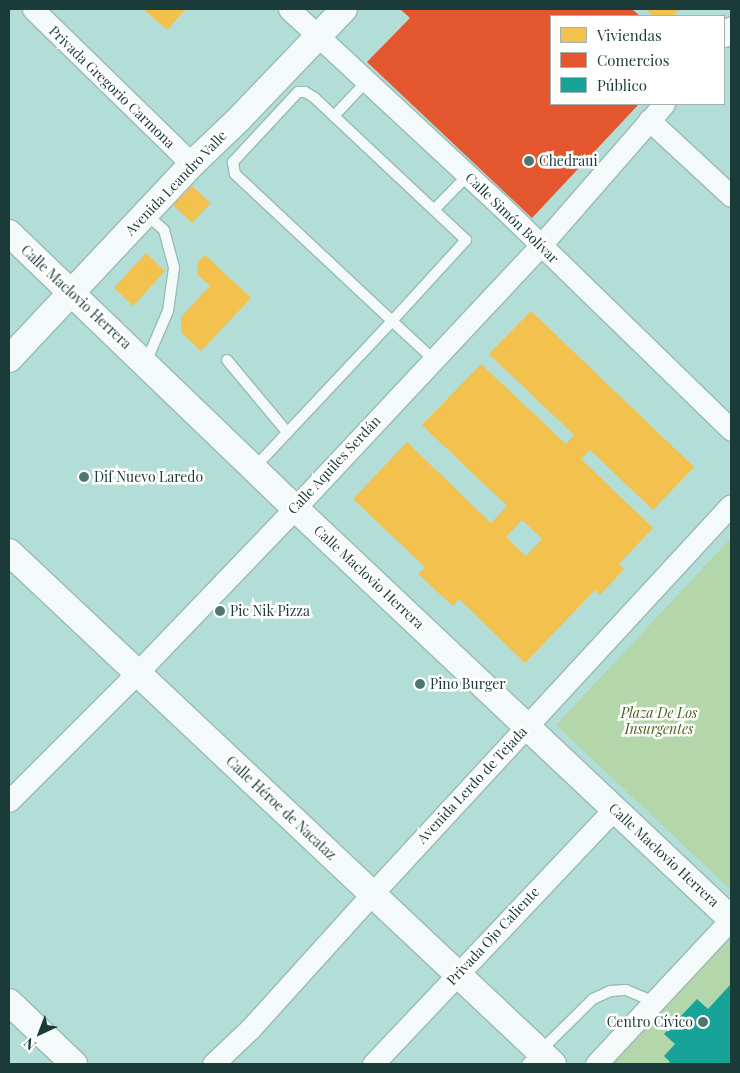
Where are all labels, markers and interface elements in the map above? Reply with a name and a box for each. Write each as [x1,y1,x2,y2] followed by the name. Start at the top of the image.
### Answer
[550,15,725,105] legend
[46,22,178,152] street label: Privada Gregorio Carmona
[597,25,662,45] text: Viviendas
[597,50,669,70] text: Comercios
[597,75,647,95] text: Público
[122,127,230,239] street label: Avenida Leandro Valle
[539,153,598,169] place label: Chedraui
[523,155,535,167] marker: Chedraui
[462,169,562,267] street label: Calle Simón Bolívar
[17,242,135,352] street label: Calle Maclovio Herrera
[284,412,384,518] street label: Calle Aquiles Serdán
[94,469,203,485] place label: Dif Nuevo Laredo
[78,471,90,483] marker: Dif Nuevo Laredo
[310,522,428,632] street label: Calle Maclovio Herrera
[230,603,310,619] place label: Pic Nik Pizza
[214,605,226,617] marker: Pic Nik Pizza
[430,676,505,692] place label: Pino Burger
[414,678,426,690] marker: Pino Burger
[621,705,697,738] park label: Plaza De Los Insurgentes
[413,723,531,847] street label: Avenida Lerdo de Tejada
[223,753,339,863] street label: Calle Héroe de Nacataz
[605,800,723,910] street label: Calle Maclovio Herrera
[443,883,543,989] street label: Privada Ojo Caliente
[15,1008,65,1058] north arrow
[607,1014,693,1030] place label: Centro Cívico
[697,1016,709,1028] marker: Centro Cívico
[19,1034,40,1055] text: N

